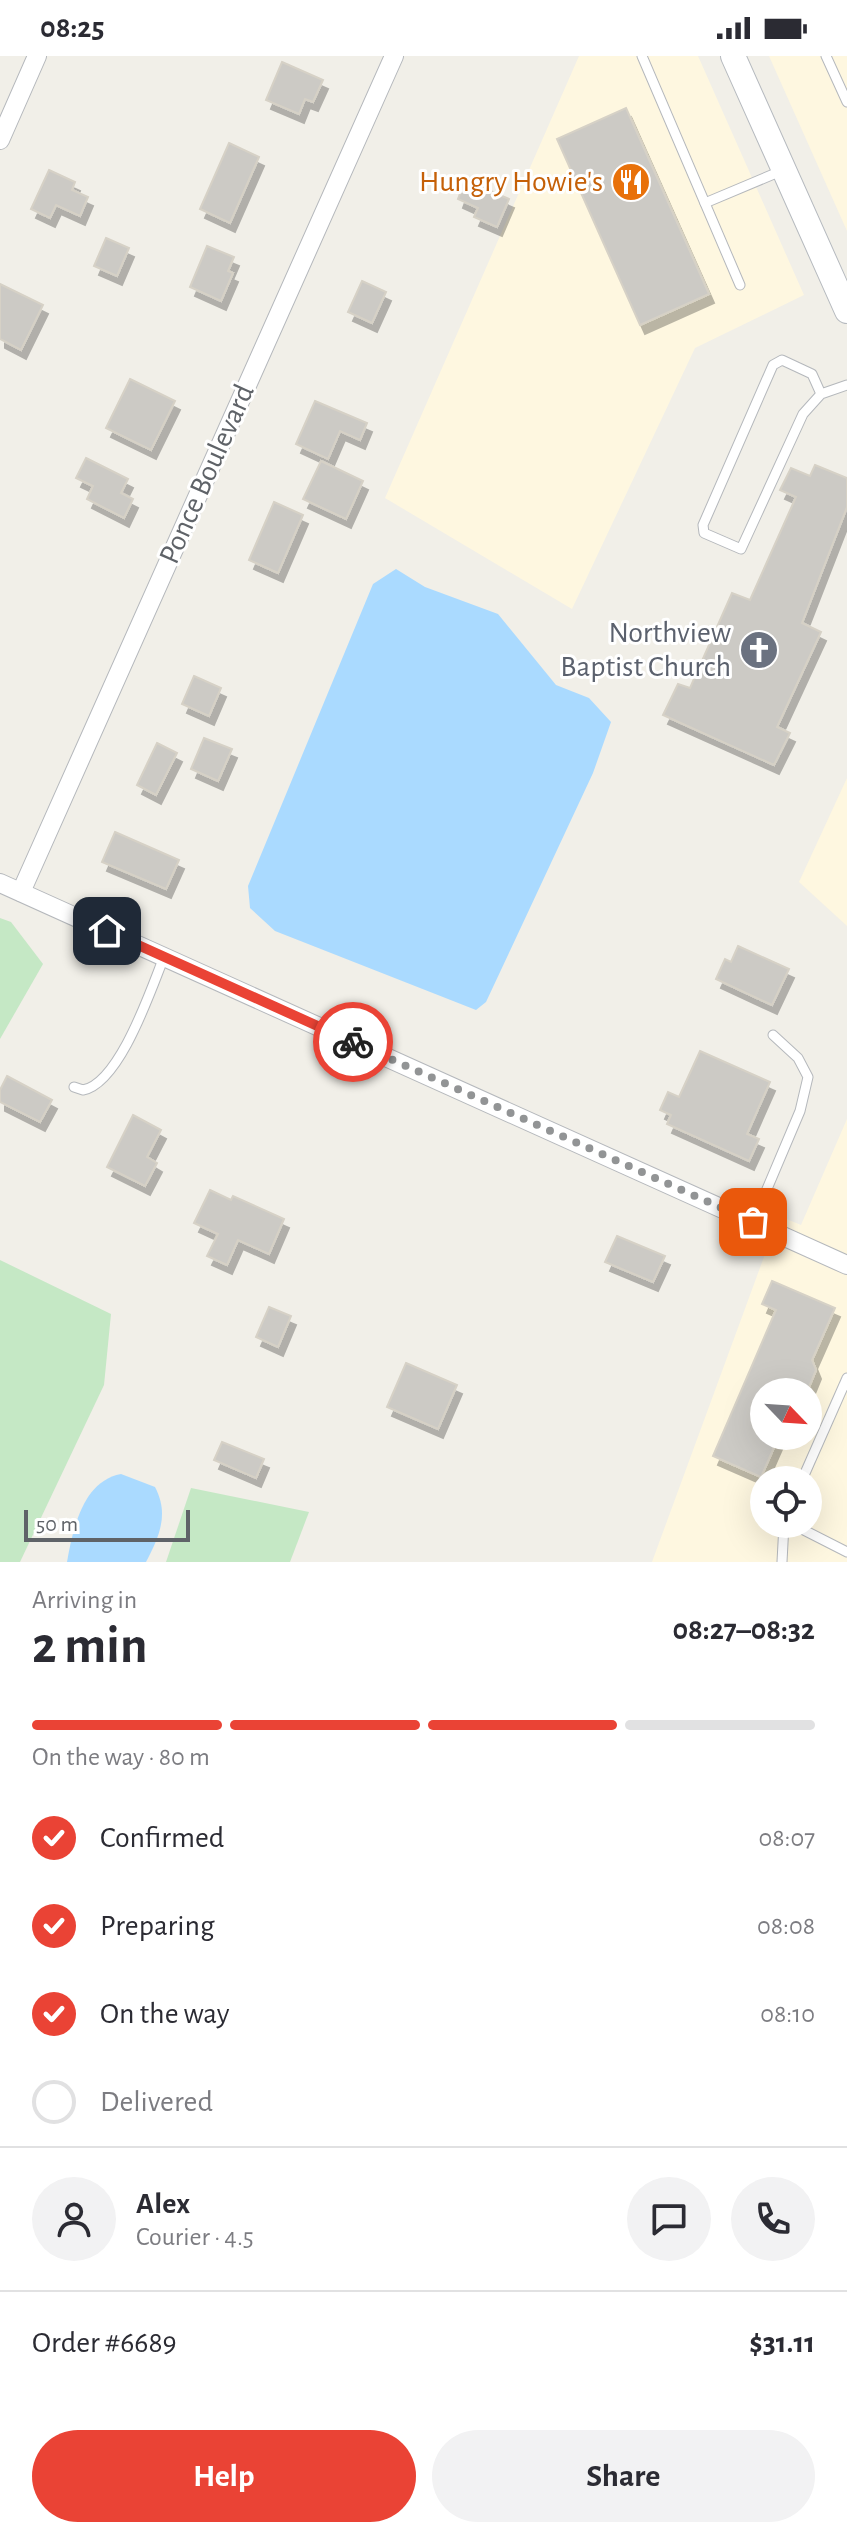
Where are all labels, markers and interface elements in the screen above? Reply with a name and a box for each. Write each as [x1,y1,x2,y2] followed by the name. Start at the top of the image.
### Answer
[40,13,104,43] text: 08:25
[610,161,652,203] restaurant icon: Hungry Howie's
[419,167,603,197] place label: Hungry Howie's
[154,380,260,568] street label: Ponce Boulevard
[560,618,731,682] place label: Northview Baptist Church
[738,629,780,671] church icon: Northview Baptist Church
[73,897,141,965] pin
[85,909,129,953] icon: home
[313,1002,393,1082] courier
[331,1020,375,1064] icon: bike
[719,1188,787,1256] pin
[731,1200,775,1244] icon: bag
[750,1378,822,1450] north arrow
[750,1378,822,1538] map controls
[750,1466,822,1538] button: locate
[24,1506,190,1542] scale bar
[36,1513,78,1535] text: 50 m
[32,1587,137,1613] text: Arriving in
[672,1615,815,1645] text: 08:27–08:32
[32,1620,147,1672] text: 2 min
[32,1744,210,1770] text: On the way · 80 m
[32,1816,76,1860] icon: check
[100,1823,224,1853] text: Confirmed
[758,1825,815,1851] text: 08:07
[32,1904,76,1948] icon: check
[100,1911,215,1941] text: Preparing
[757,1913,815,1939] text: 08:08
[32,1992,76,2036] icon: check
[100,1999,229,2029] text: On the way
[760,2001,815,2027] text: 08:10
[100,2087,213,2117] text: Delivered
[32,2177,116,2261] button: person
[627,2177,711,2261] button: chat
[731,2177,815,2261] button: phone
[136,2189,190,2219] text: Alex
[136,2224,254,2250] text: Courier · 4.5
[32,2328,177,2358] text: Order #6689
[749,2328,815,2358] text: $31.11
[32,2430,416,2522] button: Help
[432,2430,815,2522] button: Share

